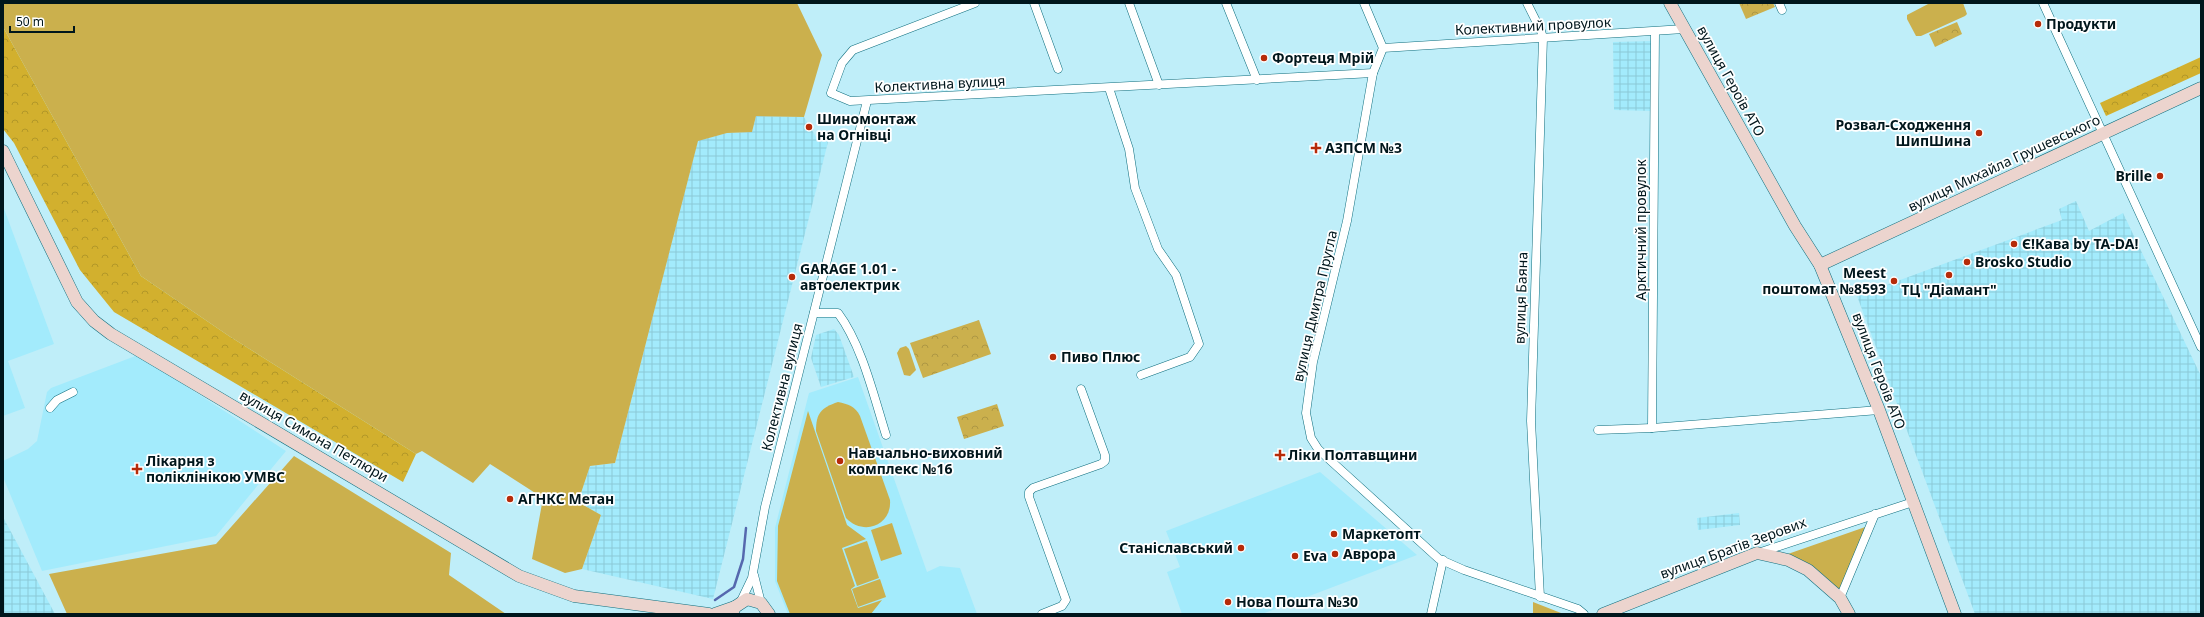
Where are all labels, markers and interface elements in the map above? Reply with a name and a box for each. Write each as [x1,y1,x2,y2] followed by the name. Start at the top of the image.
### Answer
[10,8,74,34] scale bar
[1454,12,1612,39] street label: Колективний провулок
[16,13,44,30] text: 50 m
[2046,14,2116,33] place label: Продукти
[2033,19,2043,29] marker: Продукти
[1693,22,1770,139] street label: вулиця Героїв АТО
[1272,48,1374,67] place label: Фортеця Мрій
[1259,53,1269,63] marker: Фортеця Мрій
[874,71,1006,96] street label: Колективна вулиця
[817,109,917,144] place label: Шиномонтаж на Огнівці
[1905,110,2103,216] street label: вулиця Михайла Грушевського
[1835,115,1971,150] place label: Розвал-Сходження ШипШина
[804,122,814,132] marker: Шиномонтаж на Огнівці
[1974,128,1984,138] marker: Розвал-Сходження ШипШина
[1325,138,1402,157] place label: АЗПСМ №3
[1310,142,1322,154] marker: АЗПСМ №3
[1631,159,1650,301] street label: Арктичний провулок
[2116,166,2152,185] place label: Brille
[2155,171,2165,181] marker: Brille
[1288,228,1341,383] street label: вулиця Дмитра Пругла
[2022,234,2138,253] place label: Є!Кава by TA-DA!
[2009,239,2019,249] marker: Є!Кава by TA-DA!
[1509,252,1532,344] street label: вулиця Баяна
[1975,252,2072,271] place label: Brosko Studio
[1962,257,1972,267] marker: Brosko Studio
[800,259,900,294] place label: GARAGE 1.01 - автоелектрик
[1762,263,1886,298] place label: Meest поштомат №8593
[1944,270,1954,280] marker: ТЦ "Діамант"
[787,272,797,282] marker: GARAGE 1.01 - автоелектрик
[1889,276,1899,286] marker: Meest поштомат №8593
[1901,280,1997,299] place label: ТЦ "Діамант"
[1848,310,1911,432] street label: вулиця Героїв АТО
[756,321,807,453] street label: Колективна вулиця
[1061,347,1140,366] place label: Пиво Плюс
[1048,352,1058,362] marker: Пиво Плюс
[236,385,392,486] street label: вулиця Симона Петлюри
[848,443,1003,478] place label: Навчально-виховний комплекс №16
[1288,445,1418,464] place label: Ліки Полтавщини
[1275,450,1285,460] marker: Ліки Полтавщини
[146,451,285,486] place label: Лікарня з поліклінікою УМВС
[835,456,845,466] marker: Навчально-виховний комплекс №16
[131,463,143,475] marker: Лікарня з поліклінікою УМВС
[518,489,614,508] place label: АГНКС Метан
[505,494,515,504] marker: АГНКС Метан
[1657,512,1809,583] street label: вулиця Братів Зерових
[1342,524,1421,543] place label: Маркетопт
[1329,529,1339,539] marker: Маркетопт
[1119,538,1233,557] place label: Станіславський
[1236,543,1246,553] marker: Станіславський
[1343,544,1396,563] place label: Аврора
[1303,546,1327,565] place label: Eva
[1330,549,1340,559] marker: Аврора
[1290,551,1300,561] marker: Eva
[1236,592,1358,611] place label: Нова Пошта №30
[1223,597,1233,607] marker: Нова Пошта №30

